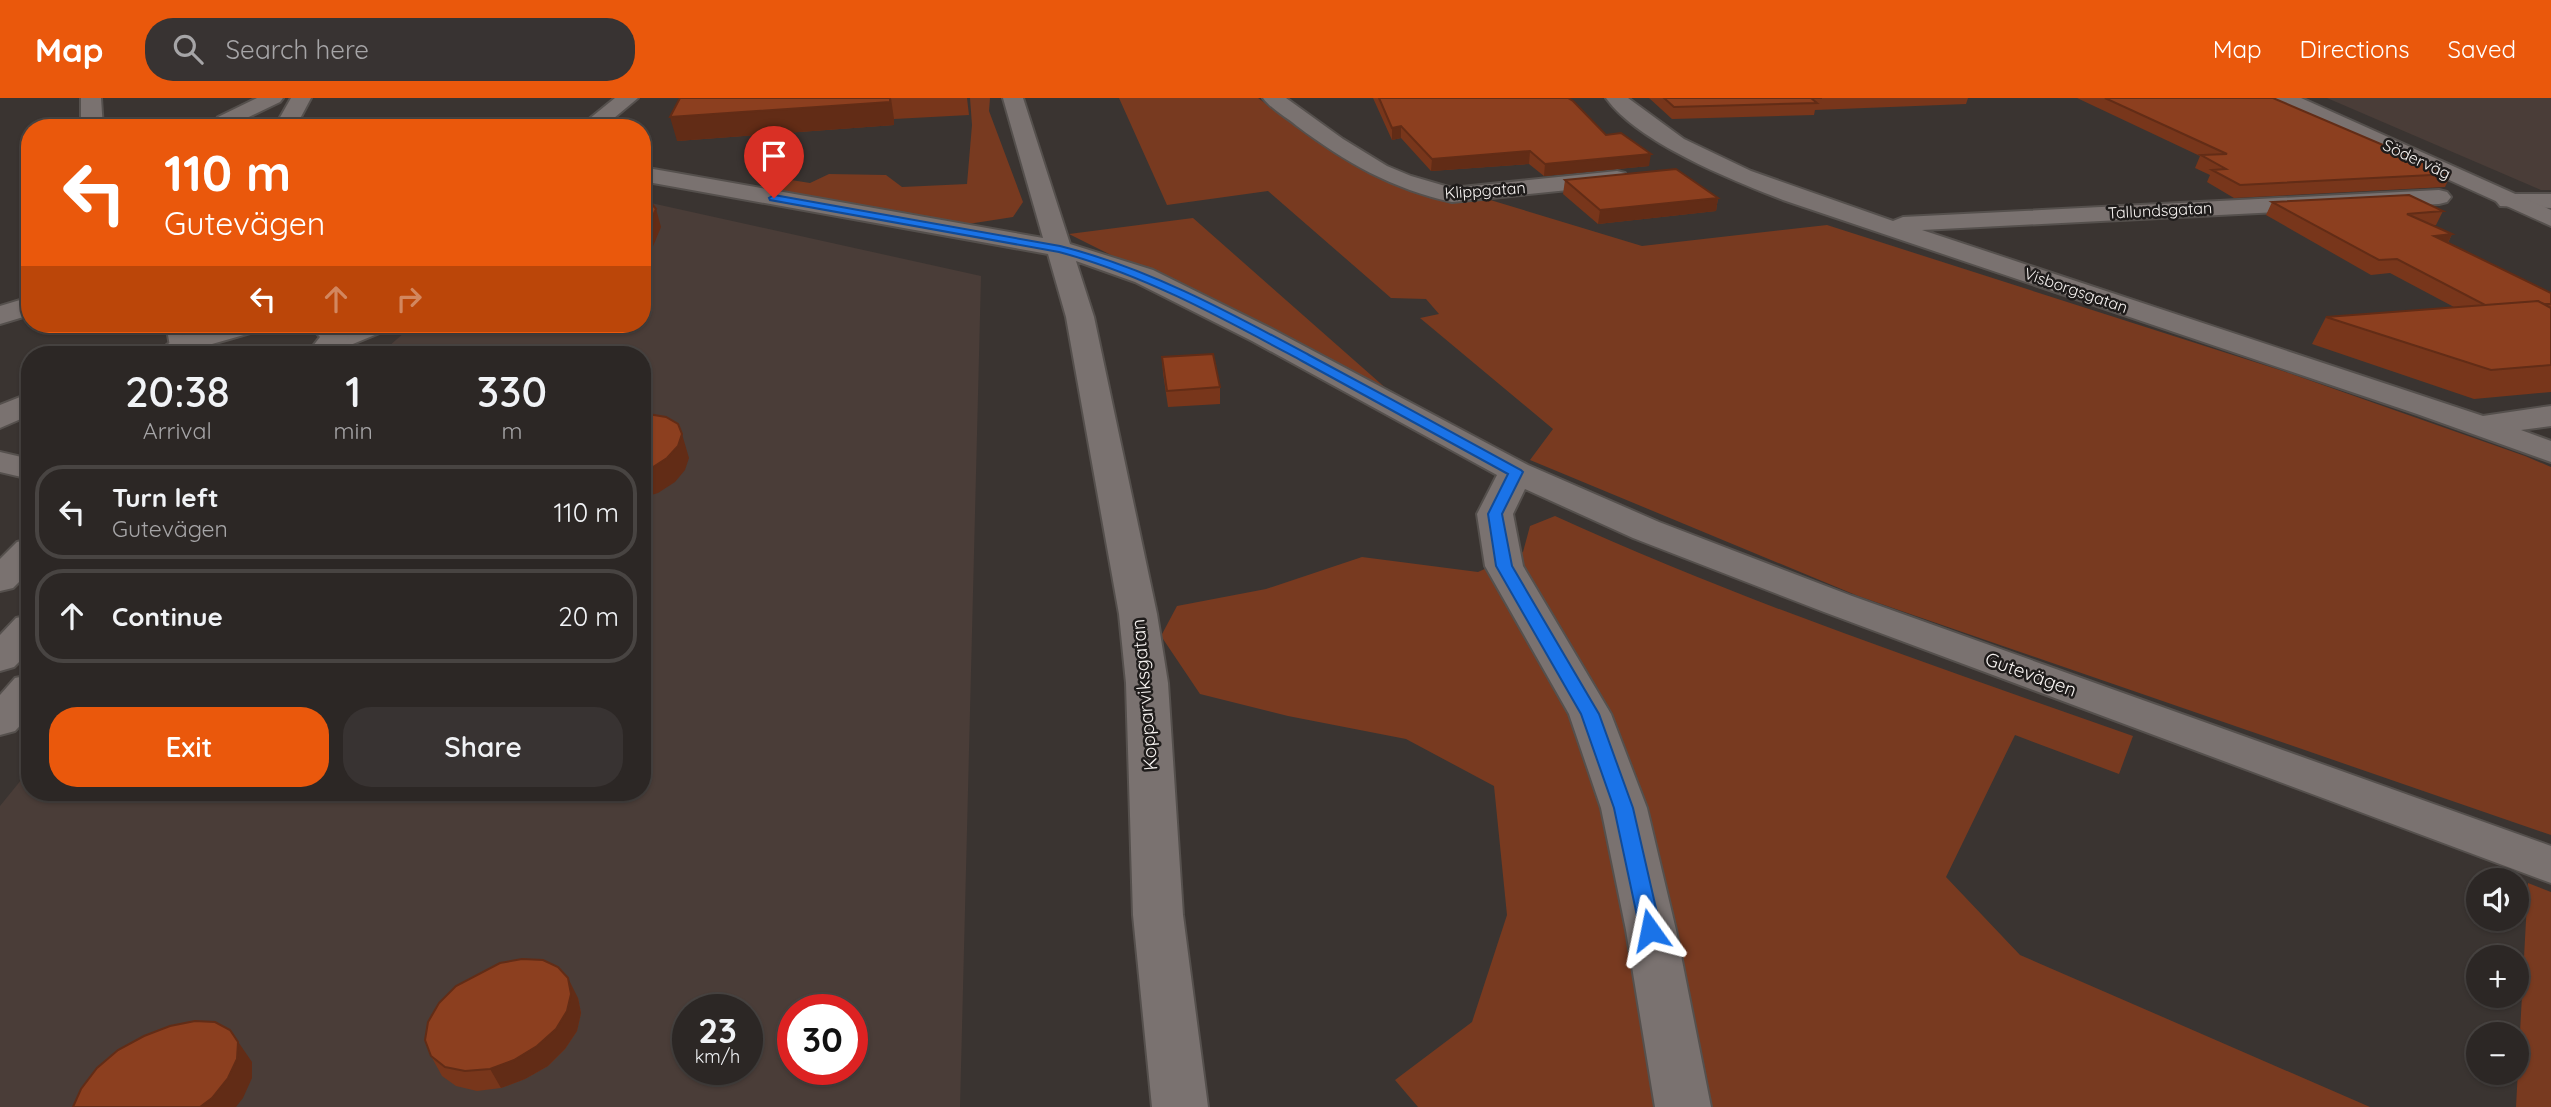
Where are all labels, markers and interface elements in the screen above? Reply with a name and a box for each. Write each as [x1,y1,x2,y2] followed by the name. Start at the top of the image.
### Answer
[145,18,635,81] search box
[35,29,103,70] text: Map
[169,30,207,68] icon: search
[225,33,369,66] text: Search here
[2213,34,2262,64] text: Map
[2300,34,2410,64] text: Directions
[2448,34,2516,64] text: Saved
[744,126,804,198] pin
[2380,135,2454,183] street label: Söderväg
[755,137,793,175] icon: arrive
[164,142,291,203] text: 110 m
[49,147,140,238] icon: left
[1444,177,1526,203] street label: Klippgatan
[2107,197,2213,223] street label: Tallundsgatan
[164,203,325,243] text: Gutevägen
[2022,263,2130,317] street label: Visborgsgatan
[244,280,282,318] icon: left
[317,280,355,318] icon: ahead
[390,280,428,318] icon: right
[125,365,230,418] text: 20:38
[345,365,361,418] text: 1
[477,365,547,418] text: 330
[143,416,212,445] text: Arrival
[334,416,373,445] text: min
[501,416,522,445] text: m
[112,481,219,514] text: Turn left
[53,493,91,531] icon: left
[553,496,619,529] text: 110 m
[112,514,228,543] text: Gutevägen
[53,597,91,635] icon: ahead
[112,600,223,633] text: Continue
[558,600,619,633] text: 20 m
[1125,618,1163,772] street label: Kopparviksgatan
[1982,646,2080,702] street label: Gutevägen
[49,707,329,787] button: Exit
[343,707,623,787] button: Share
[2466,868,2529,1085] map controls
[2466,868,2529,931] button: sound
[1613,893,1687,967] position arrow
[2466,945,2529,1008] button: +
[777,994,868,1085] speed limit sign: 30
[698,1008,737,1052] text: 23
[2466,1022,2529,1085] button: −
[695,1045,740,1068] text: km/h

